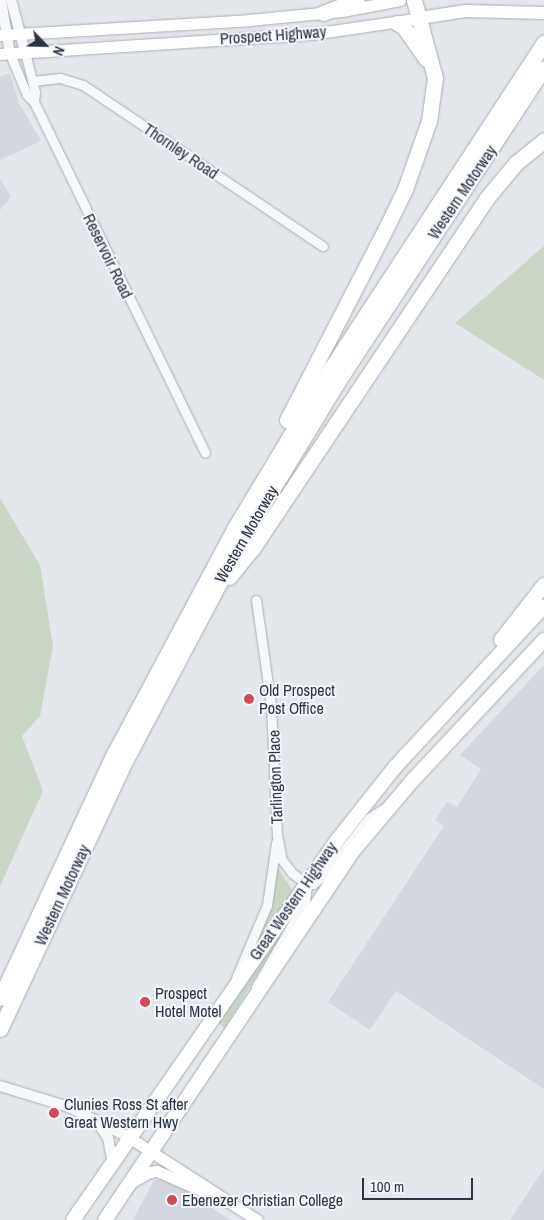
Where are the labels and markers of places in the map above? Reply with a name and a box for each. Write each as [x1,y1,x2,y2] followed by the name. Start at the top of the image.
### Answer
[259,680,335,718] place label: Old Prospect Post Office
[243,693,255,705] marker: Old Prospect Post Office
[155,983,221,1021] place label: Prospect Hotel Motel
[139,996,151,1008] marker: Prospect Hotel Motel
[64,1094,188,1132] place label: Clunies Ross St after Great Western Hwy
[48,1107,60,1119] marker: Clunies Ross St after Great Western Hwy
[182,1190,343,1210] place label: Ebenezer Christian College
[166,1194,178,1206] marker: Ebenezer Christian College

